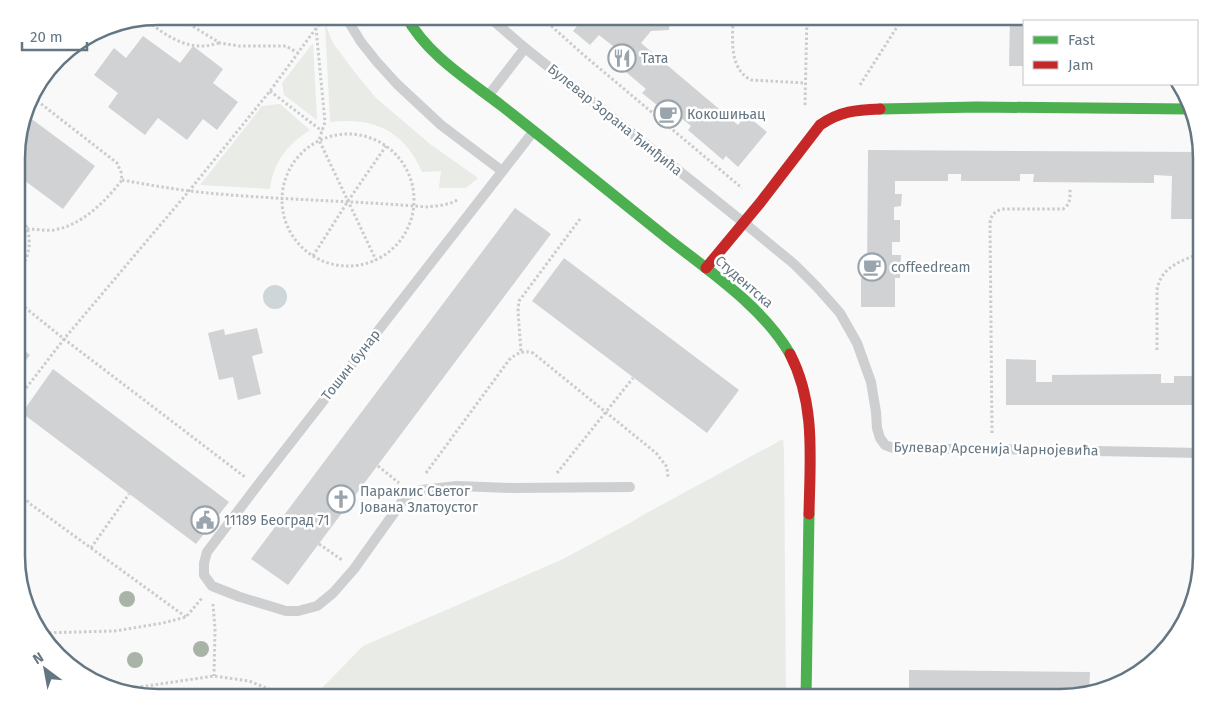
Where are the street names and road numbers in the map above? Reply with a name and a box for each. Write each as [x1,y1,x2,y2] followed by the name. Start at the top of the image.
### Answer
[544,61,686,179] street label: Булевар Зорана Ђинђића
[712,252,776,312] street label: Студентска
[318,326,384,404] street label: Тошин бунар
[893,439,1099,459] street label: Булевар Арсенија Чарнојевића

